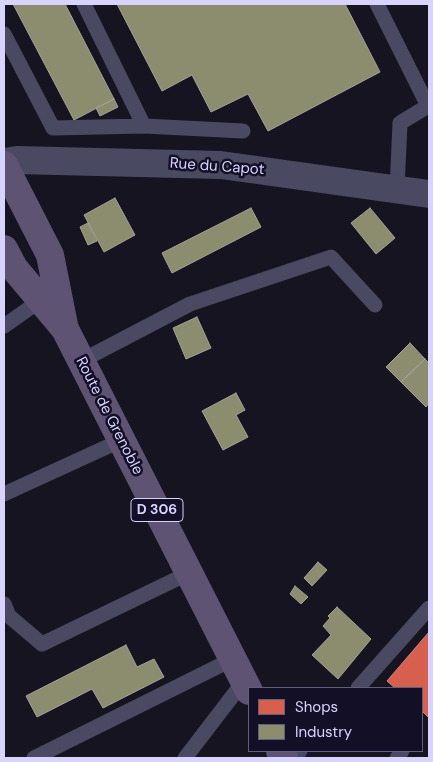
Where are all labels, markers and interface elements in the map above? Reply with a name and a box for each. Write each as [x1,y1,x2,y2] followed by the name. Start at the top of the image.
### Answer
[169,155,265,179] street label: Rue du Capot
[71,354,147,478] street label: Route de Grenoble
[131,498,183,522] road number: D 306
[248,687,423,752] legend
[295,697,338,717] text: Shops
[295,722,352,742] text: Industry

